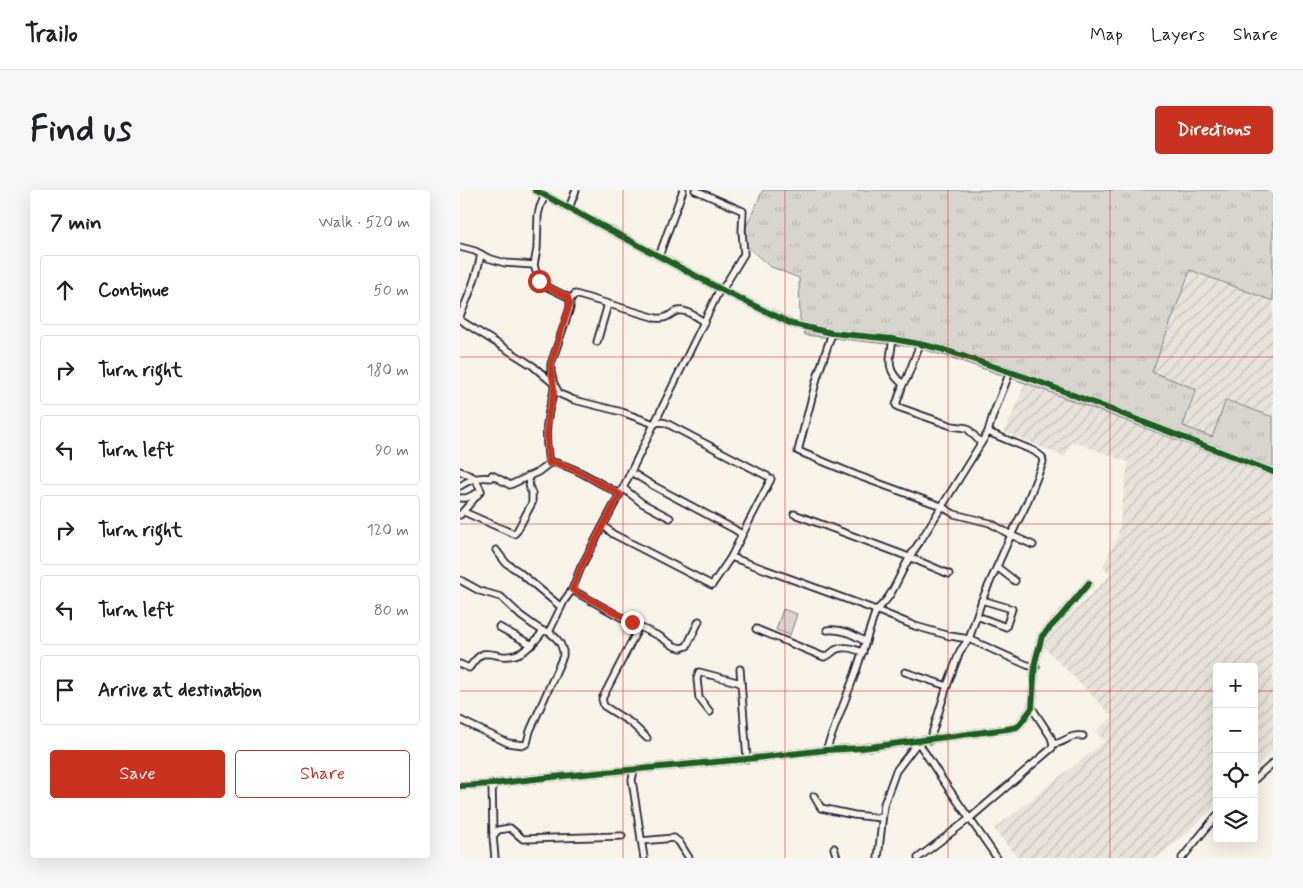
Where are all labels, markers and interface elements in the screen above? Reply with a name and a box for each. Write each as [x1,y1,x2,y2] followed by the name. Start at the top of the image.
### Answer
[25,19,78,50] text: Trailo
[1090,23,1123,47] text: Map
[1151,23,1205,47] text: Layers
[1233,23,1278,47] text: Share
[1155,106,1273,154] button: Directions
[30,107,132,153] text: Find us
[50,209,102,237] text: 7 min
[318,212,410,233] text: Walk · 520 m
[528,270,551,293] route start
[51,276,79,304] icon: ahead
[98,278,169,303] text: Continue
[373,280,409,301] text: 50 m
[51,356,79,384] icon: right
[98,358,182,383] text: Turn right
[366,360,409,381] text: 180 m
[51,436,79,464] icon: left
[98,438,174,463] text: Turn left
[375,440,409,461] text: 90 m
[51,516,79,544] icon: right
[98,518,182,543] text: Turn right
[367,520,409,541] text: 120 m
[51,596,79,624] icon: left
[98,598,174,623] text: Turn left
[374,600,409,621] text: 80 m
[621,611,644,634] route end
[1213,663,1258,843] map controls
[1213,663,1258,708] button: +
[51,676,79,704] icon: arrive
[98,678,262,703] text: Arrive at destination
[1213,708,1258,753] button: −
[50,750,225,798] button: Save
[235,750,410,798] button: Share
[1213,753,1258,798] button: locate
[1213,798,1258,843] button: layers

